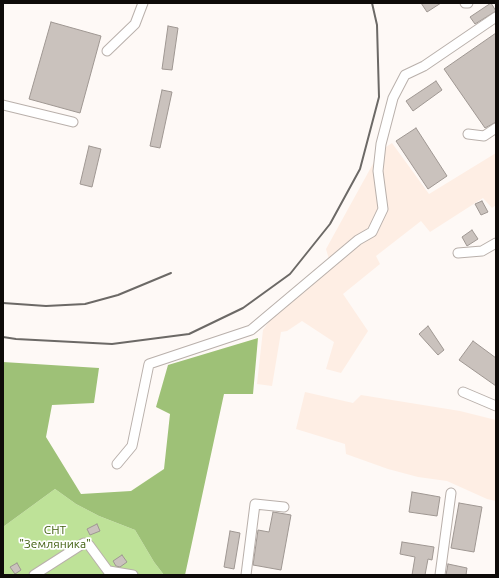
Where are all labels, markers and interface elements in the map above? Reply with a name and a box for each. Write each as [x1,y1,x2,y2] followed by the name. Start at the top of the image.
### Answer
[19,523,91,551] park label: СНТ "Земляника"

